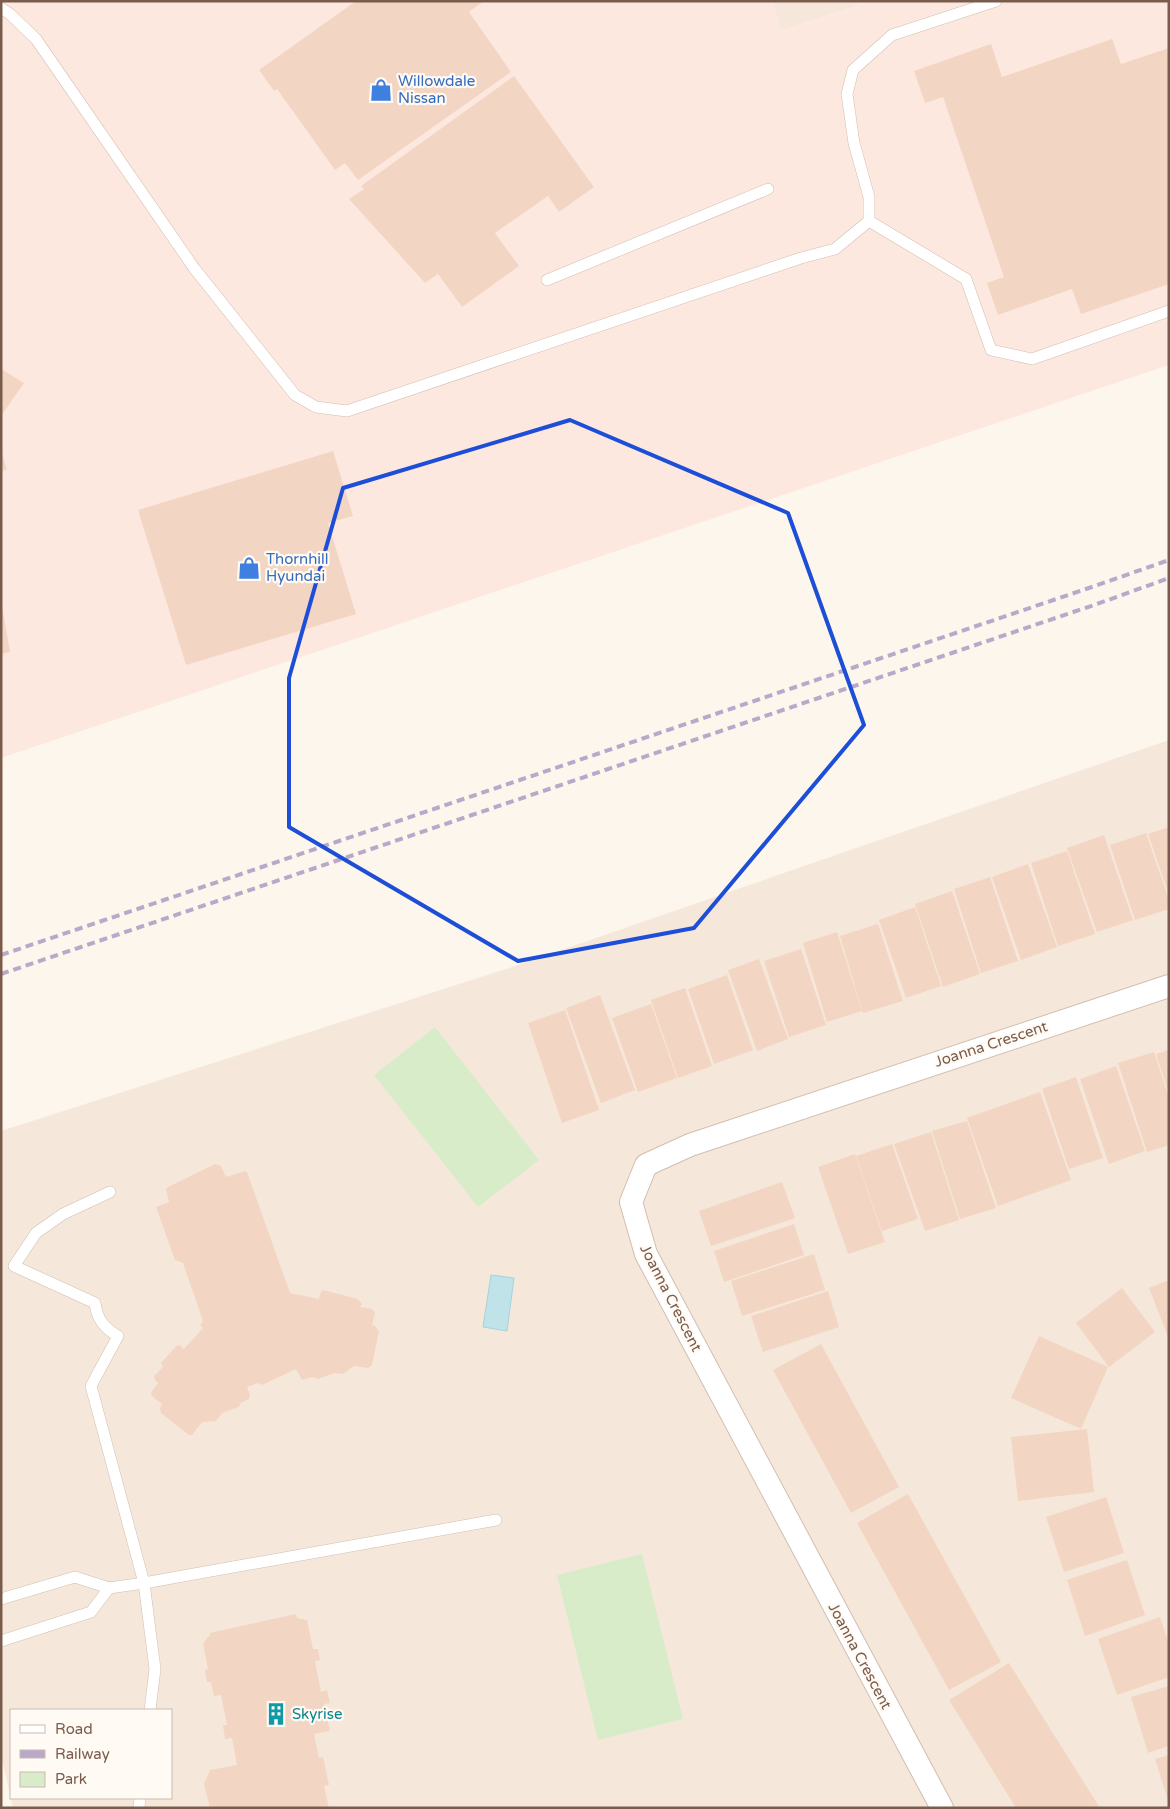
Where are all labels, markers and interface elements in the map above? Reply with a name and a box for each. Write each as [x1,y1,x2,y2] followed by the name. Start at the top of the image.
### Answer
[398,72,475,107] place label: Willowdale Nissan
[368,77,394,103] shop icon: Willowdale Nissan
[266,550,329,585] place label: Thornhill Hyundai
[236,555,262,581] shop icon: Thornhill Hyundai
[932,1017,1050,1071] street label: Joanna Crescent
[636,1241,706,1355] street label: Joanna Crescent
[824,1600,896,1712] street label: Joanna Crescent
[263,1701,289,1727] building icon: Skyrise
[292,1705,343,1723] place label: Skyrise
[10,1709,172,1799] legend
[55,1720,93,1738] text: Road
[55,1745,110,1763] text: Railway
[55,1770,87,1788] text: Park

